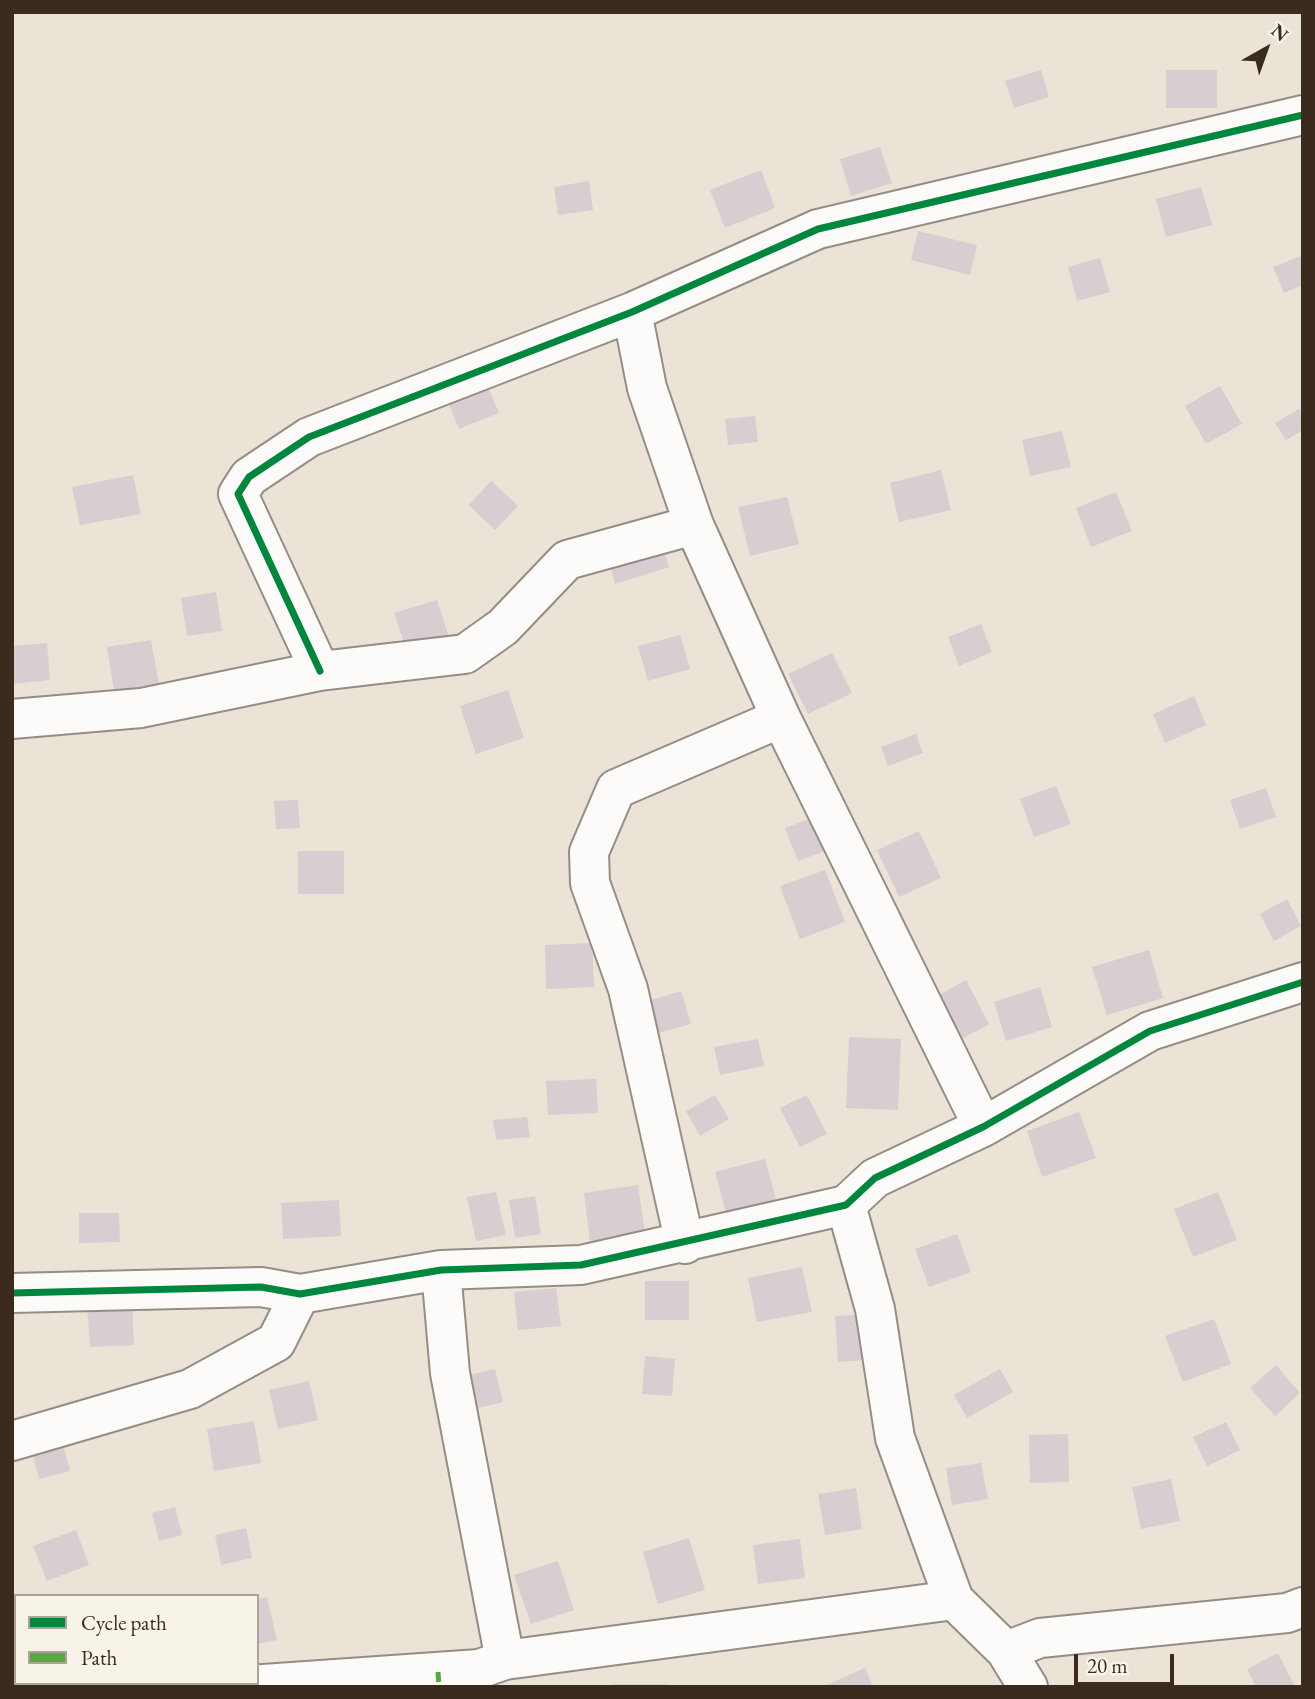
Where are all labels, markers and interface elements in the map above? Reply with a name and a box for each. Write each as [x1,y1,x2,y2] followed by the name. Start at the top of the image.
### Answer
[1231,14,1301,84] north arrow
[1266,18,1294,47] text: N
[14,1594,259,1685] legend
[81,1609,167,1636] text: Cycle path
[1077,1640,1177,1684] scale bar
[81,1644,117,1671] text: Path
[1087,1652,1128,1679] text: 20 m

